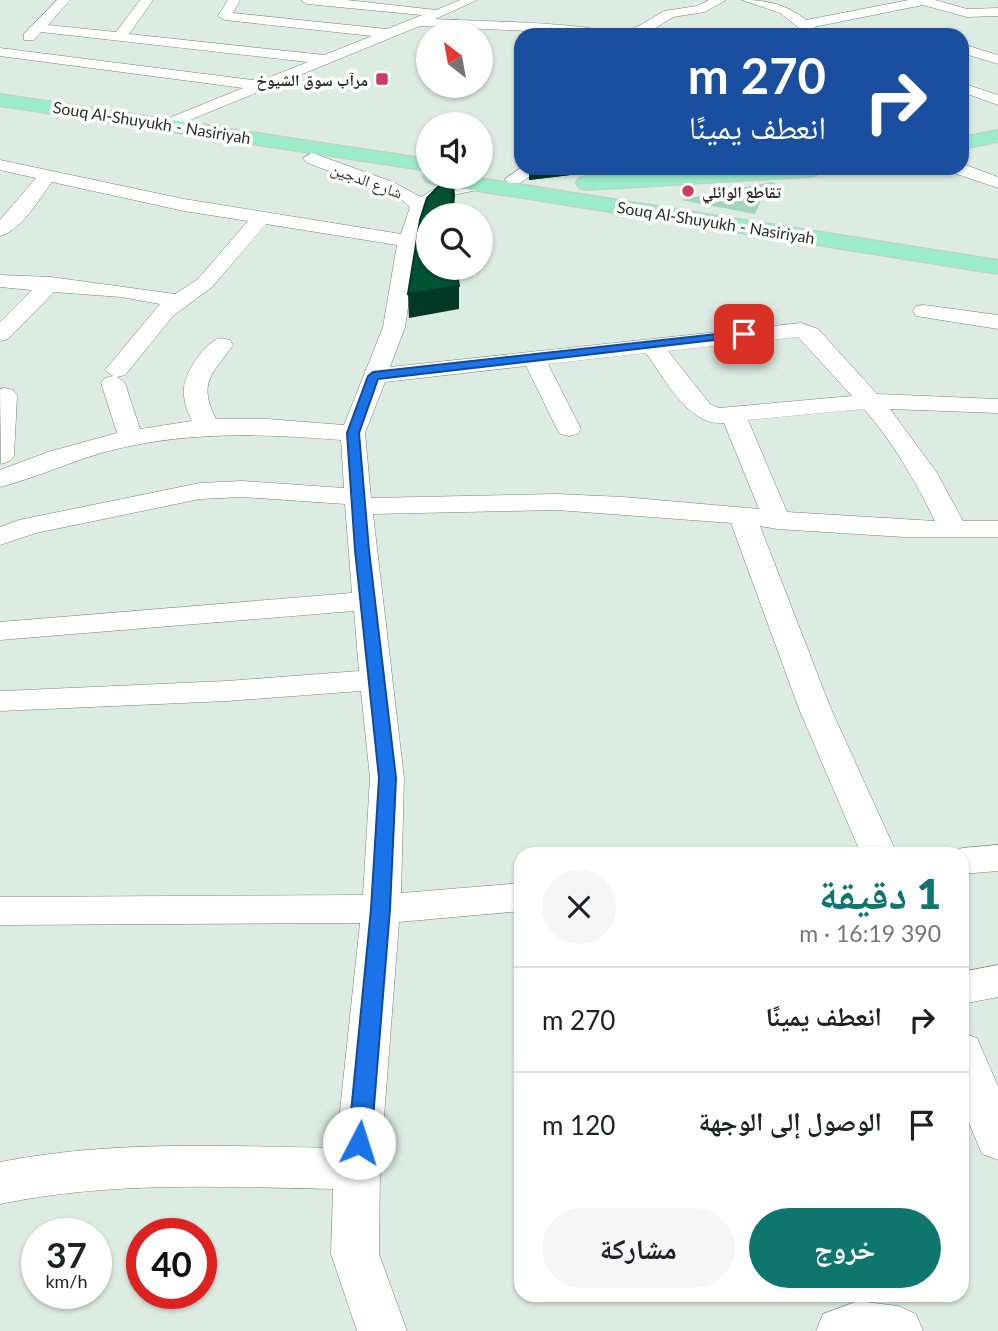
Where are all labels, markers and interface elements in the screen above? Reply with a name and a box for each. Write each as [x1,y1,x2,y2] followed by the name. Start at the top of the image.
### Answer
[416,21,494,98] north arrow
[416,21,493,280] map controls
[688,46,826,104] text: 270 m
[850,56,941,147] icon: right
[256,70,368,91] place label: مرآب سوق الشيوخ
[374,71,390,87] marker: مرآب سوق الشيوخ
[52,97,252,147] street label: Souq Al-Shuyukh - Nasiriyah
[689,107,826,146] text: انعطف يمينًا
[416,112,493,189] button: sound
[328,158,405,204] street label: شارع الدجين
[702,182,782,204] place label: تقاطع الوائلي
[680,183,696,199] marker: تقاطع الوائلي
[616,197,816,247] street label: Souq Al-Shuyukh - Nasiriyah
[416,203,493,280] button: search
[714,304,774,364] pin
[725,315,763,353] icon: arrive
[819,868,941,918] text: 1 دقيقة
[542,870,616,944] button: close
[799,919,941,947] text: 390 m · 16:19
[765,1000,882,1032] text: انعطف يمينًا
[903,1001,941,1039] icon: right
[542,1004,615,1036] text: 270 m
[698,1105,882,1137] text: الوصول إلى الوجهة
[322,1106,396,1180] position arrow
[903,1106,941,1144] icon: arrive
[542,1109,615,1141] text: 120 m
[542,1208,735,1288] button: مشاركة
[749,1208,941,1288] button: خروج
[126,1218,217,1309] speed limit sign: 40
[46,1233,87,1275] text: 37
[45,1270,88,1292] text: km/h

